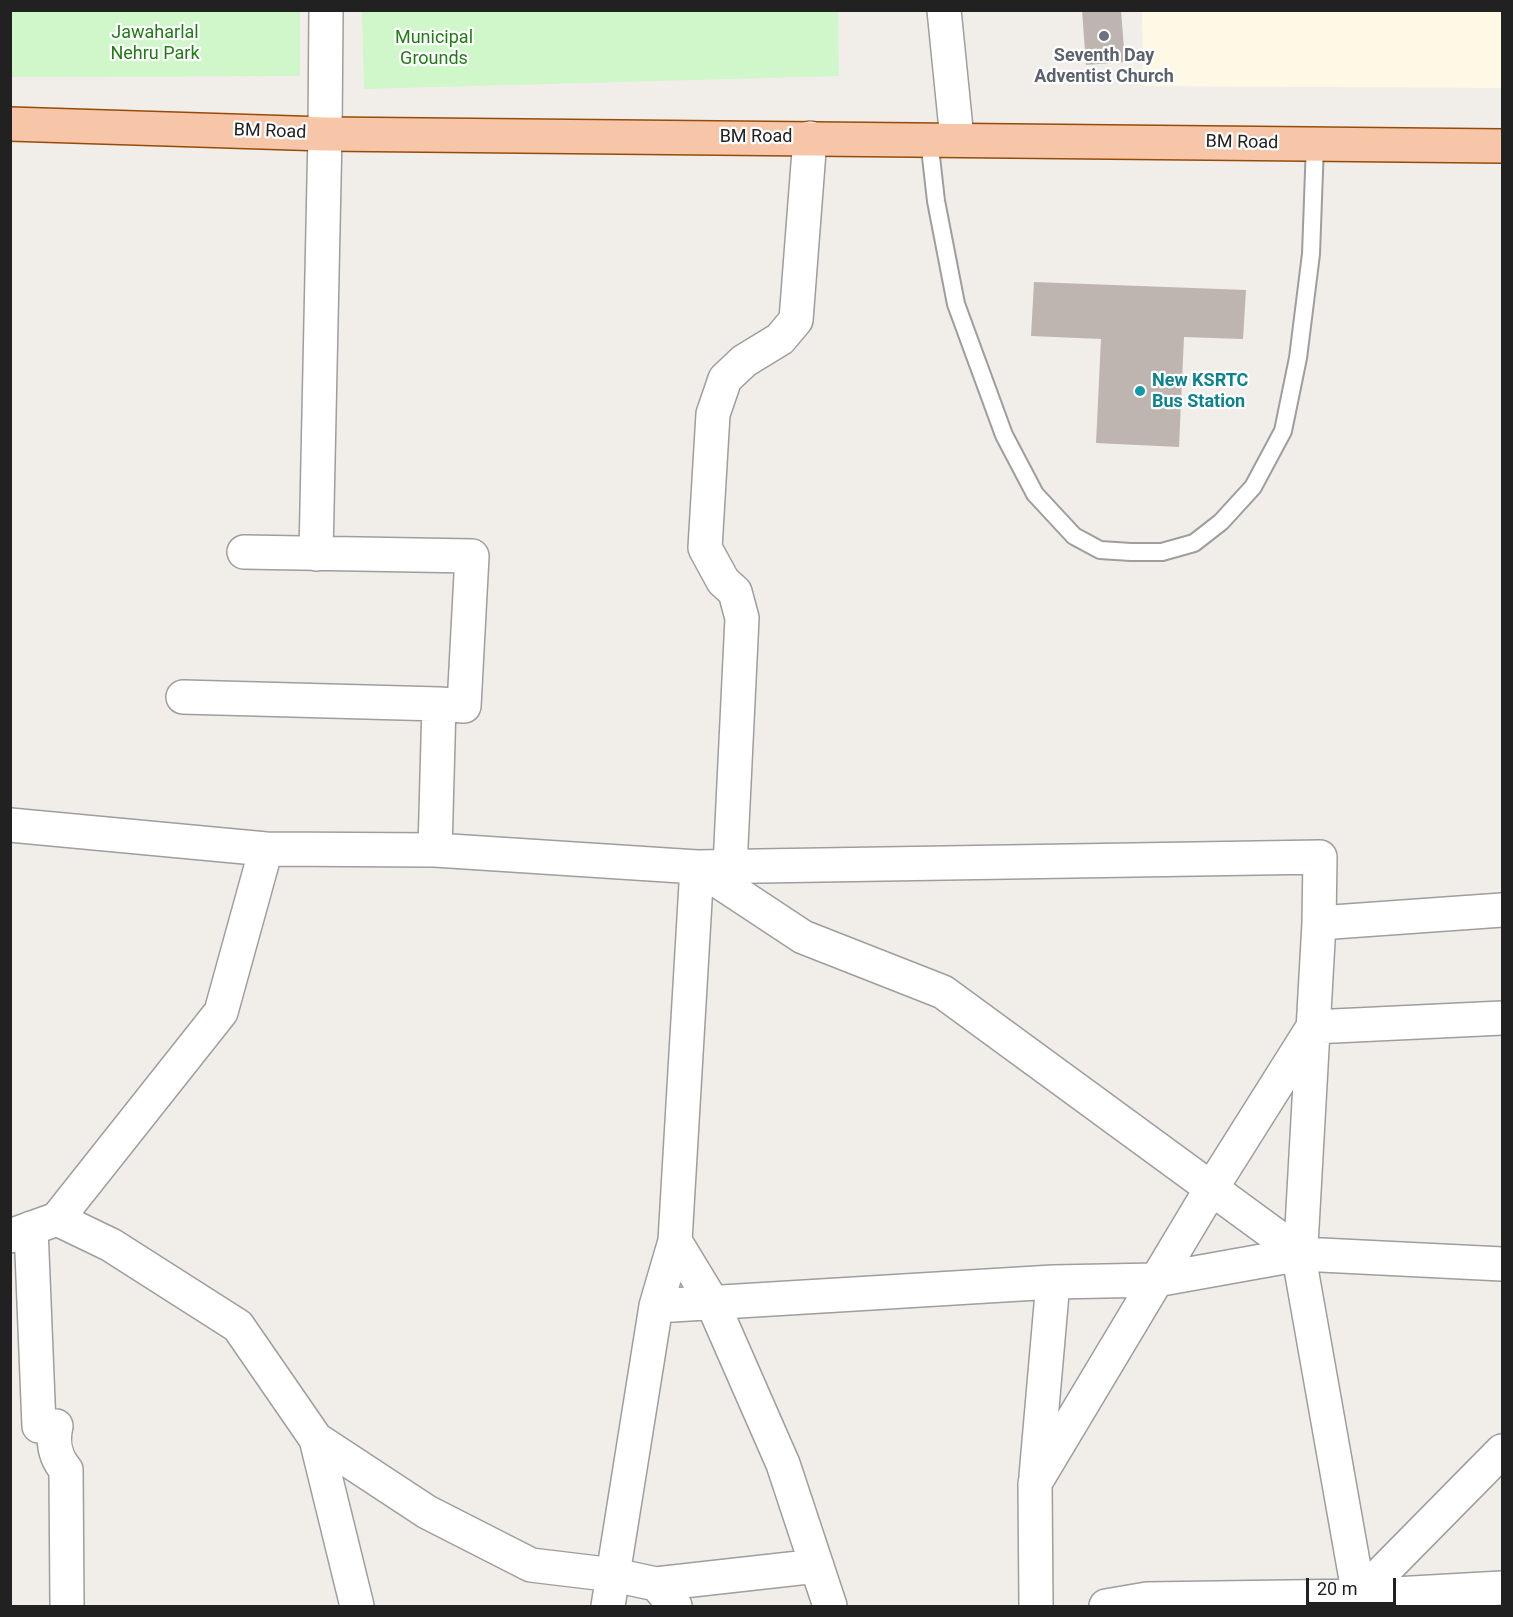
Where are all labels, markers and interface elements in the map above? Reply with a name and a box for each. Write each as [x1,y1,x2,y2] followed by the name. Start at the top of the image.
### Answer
[110,22,200,64] park label: Jawaharlal Nehru Park
[395,27,473,70] park label: Municipal Grounds
[1097,29,1111,43] marker: Seventh Day Adventist Church
[1034,45,1174,88] place label: Seventh Day Adventist Church
[233,120,307,144] street label: BM Road
[720,126,792,148] street label: BM Road
[1205,132,1279,154] street label: BM Road
[1152,370,1248,412] place label: New KSRTC Bus Station
[1133,384,1147,398] marker: New KSRTC Bus Station
[1309,1566,1399,1604] scale bar
[1317,1578,1357,1599] text: 20 m

